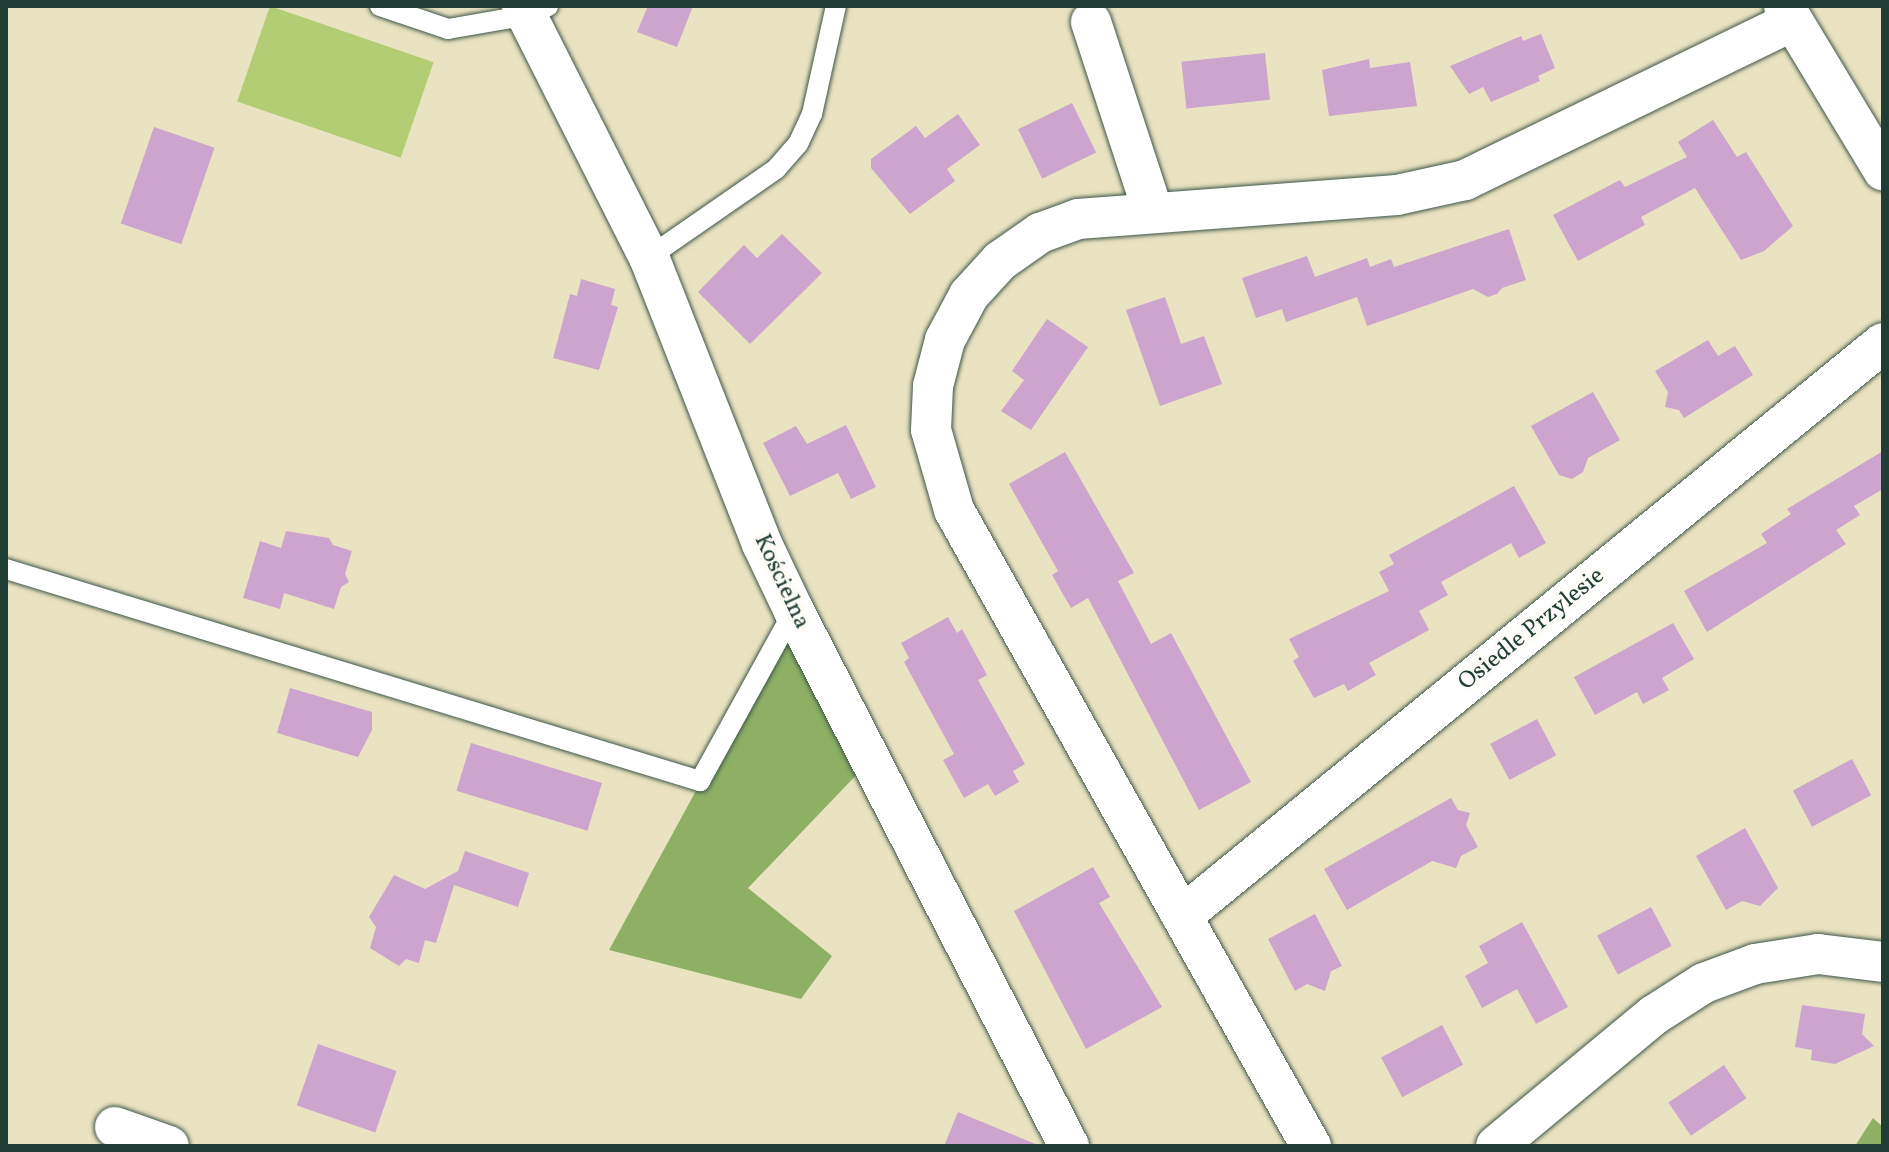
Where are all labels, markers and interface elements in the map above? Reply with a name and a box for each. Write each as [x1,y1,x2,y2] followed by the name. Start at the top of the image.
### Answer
[747,530,815,634] street label: Kościelna
[1453,562,1611,698] street label: Osiedle Przylesie

